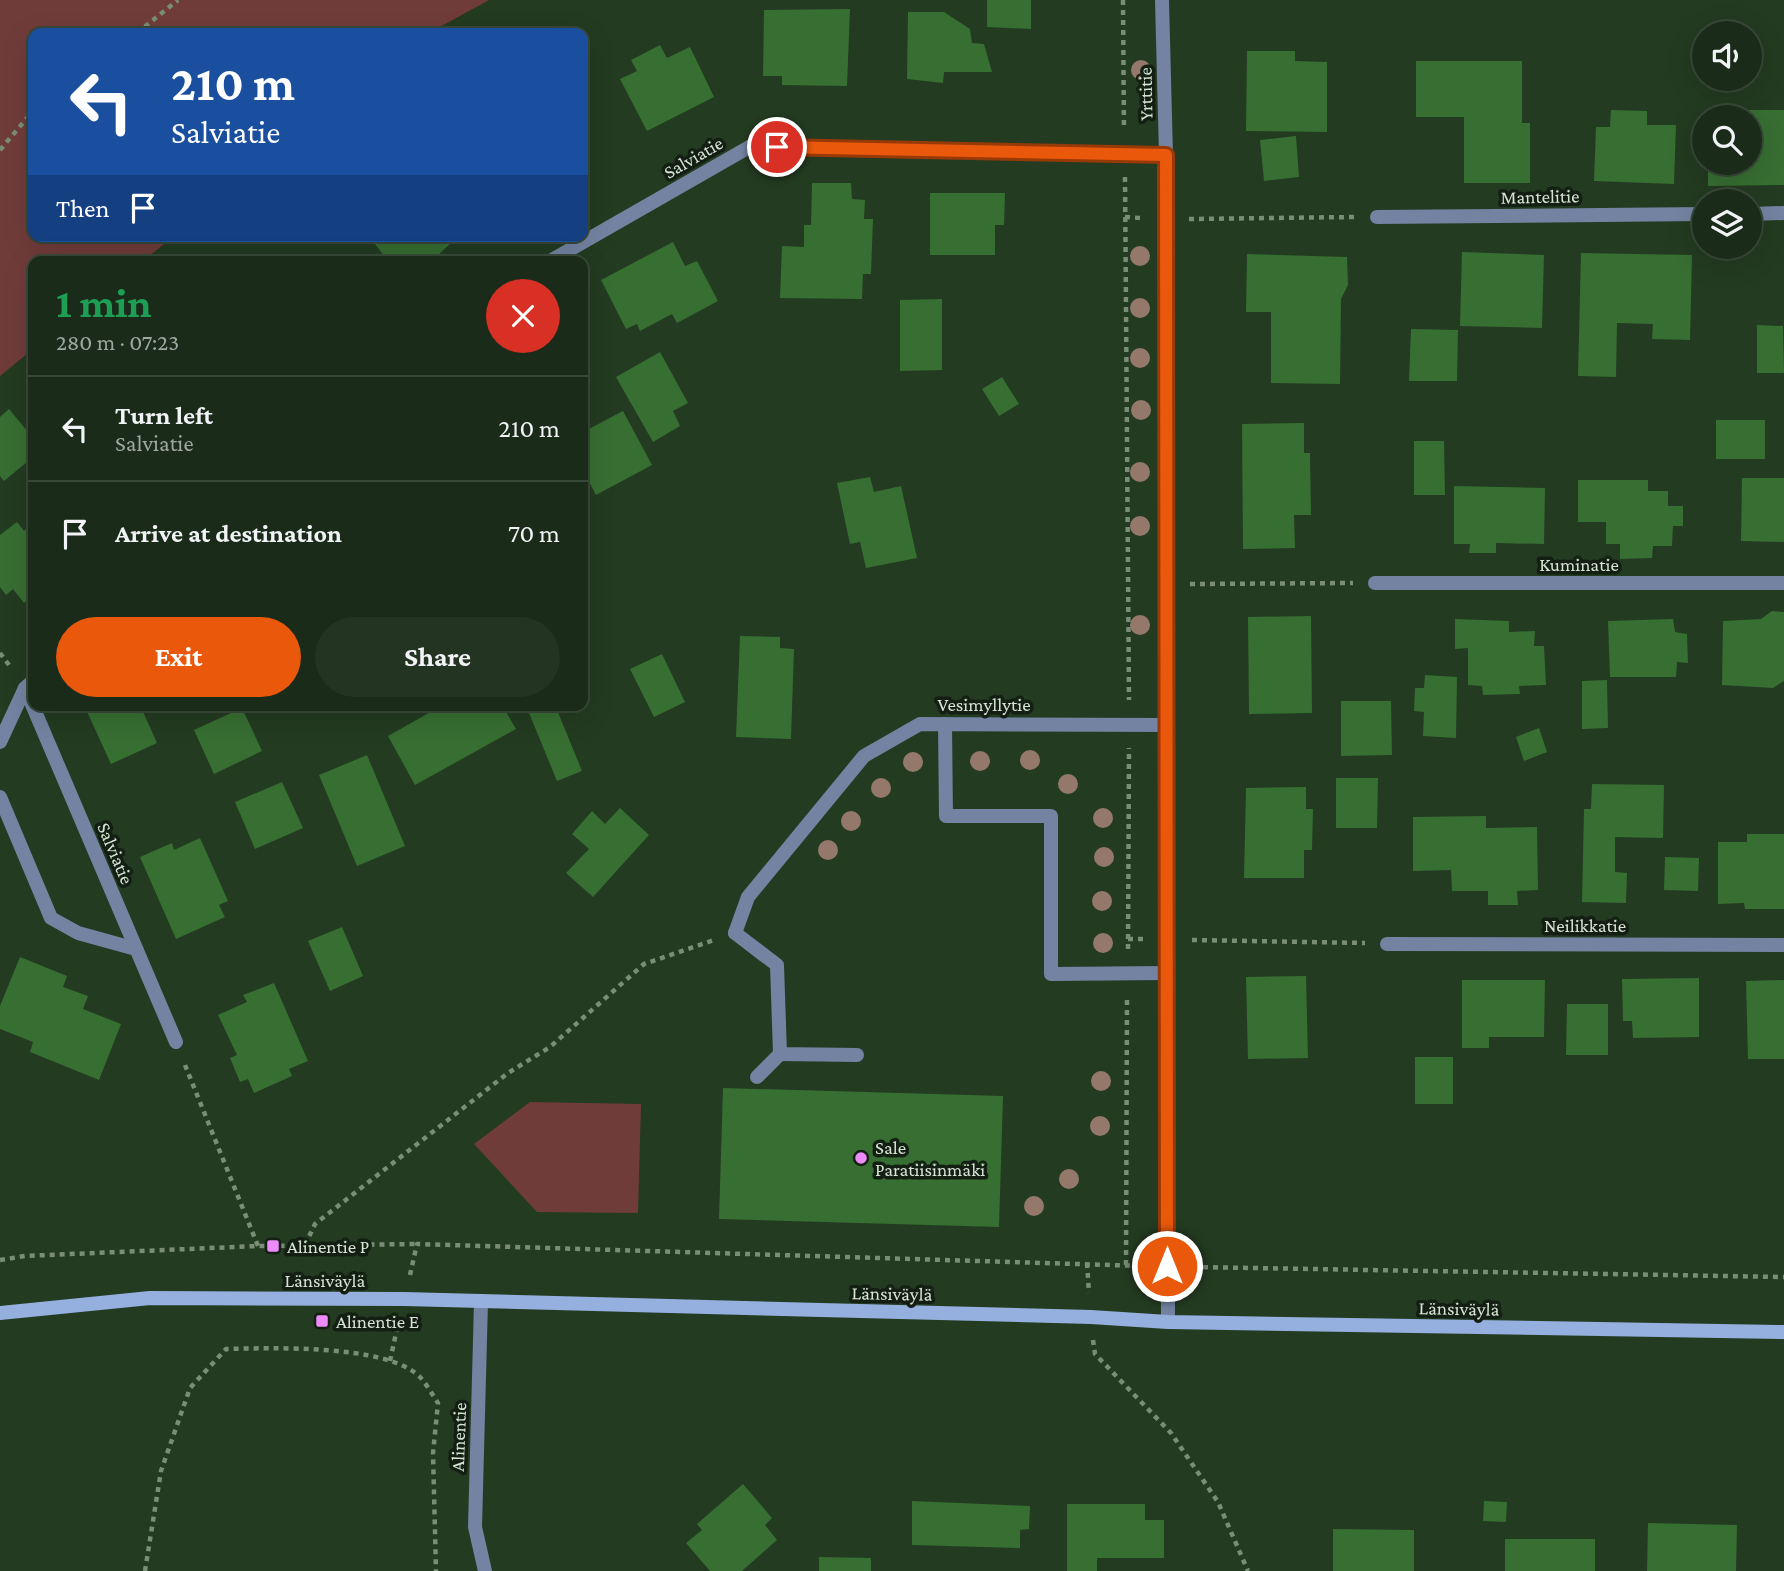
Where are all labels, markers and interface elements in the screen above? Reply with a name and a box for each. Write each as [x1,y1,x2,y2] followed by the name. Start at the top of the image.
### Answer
[1692,21,1762,259] map controls
[1692,21,1762,91] button: sound
[56,56,147,147] icon: left
[171,56,295,111] text: 210 m
[1135,67,1156,121] street label: Yrttitie
[1692,105,1762,175] button: search
[171,114,280,150] text: Salviatie
[747,117,807,177] pin
[758,128,796,166] icon: arrive
[660,132,727,183] street label: Salviatie
[1500,185,1580,208] street label: Mantelitie
[124,189,162,227] icon: arrive
[1692,189,1762,259] button: layers
[56,194,110,223] text: Then
[56,279,152,326] text: 1 min
[486,279,560,353] button: close
[56,329,179,355] text: 280 m · 07:23
[115,401,213,430] text: Turn left
[56,410,94,448] icon: left
[499,414,560,443] text: 210 m
[115,430,194,456] text: Salviatie
[56,515,94,553] icon: arrive
[115,519,342,548] text: Arrive at destination
[508,519,560,548] text: 70 m
[1539,554,1619,575] street label: Kuminatie
[56,617,301,697] button: Exit
[315,617,560,697] button: Share
[937,694,1031,715] street label: Vesimyllytie
[93,819,138,887] street label: Salviatie
[1544,915,1626,936] street label: Neilikkatie
[875,1137,985,1180] place label: Sale Paratiisinmäki
[853,1150,869,1166] marker: Sale Paratiisinmäki
[1130,1229,1204,1303] position arrow
[287,1236,369,1257] place label: Alinentie P
[265,1238,281,1254] marker: Alinentie P
[285,1270,366,1291] street label: Länsiväylä
[851,1282,933,1305] street label: Länsiväylä
[1418,1297,1500,1320] street label: Länsiväylä
[336,1311,419,1332] place label: Alinentie E
[314,1313,330,1329] marker: Alinentie E
[447,1402,470,1472] street label: Alinentie

